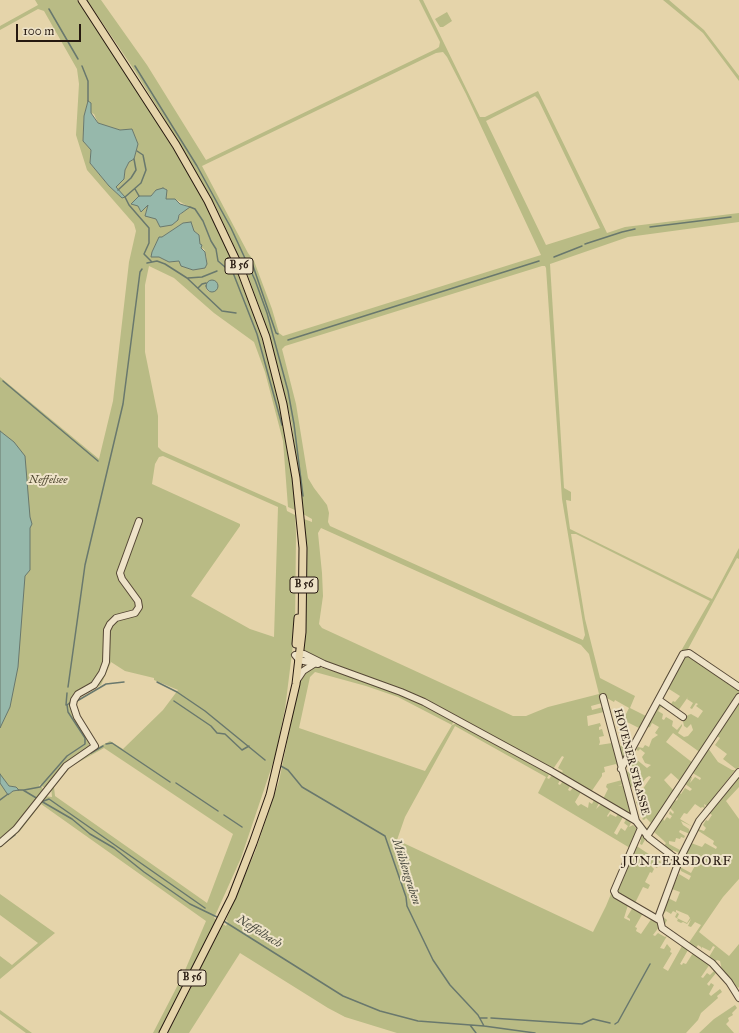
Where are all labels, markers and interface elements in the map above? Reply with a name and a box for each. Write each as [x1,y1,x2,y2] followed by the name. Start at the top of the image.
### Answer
[18,16,83,42] scale bar
[23,24,54,38] text: 100 m
[225,258,253,274] road number: B 56
[29,473,67,487] park label: Neffelsee
[290,577,318,593] road number: B 56
[610,707,652,817] street label: HOVENER STRASSE
[389,837,423,907] water label: Mühlengraben
[622,854,732,870] district label: JUNTERSDORF
[234,912,284,952] water label: Neffelbach
[178,970,206,986] road number: B 56

